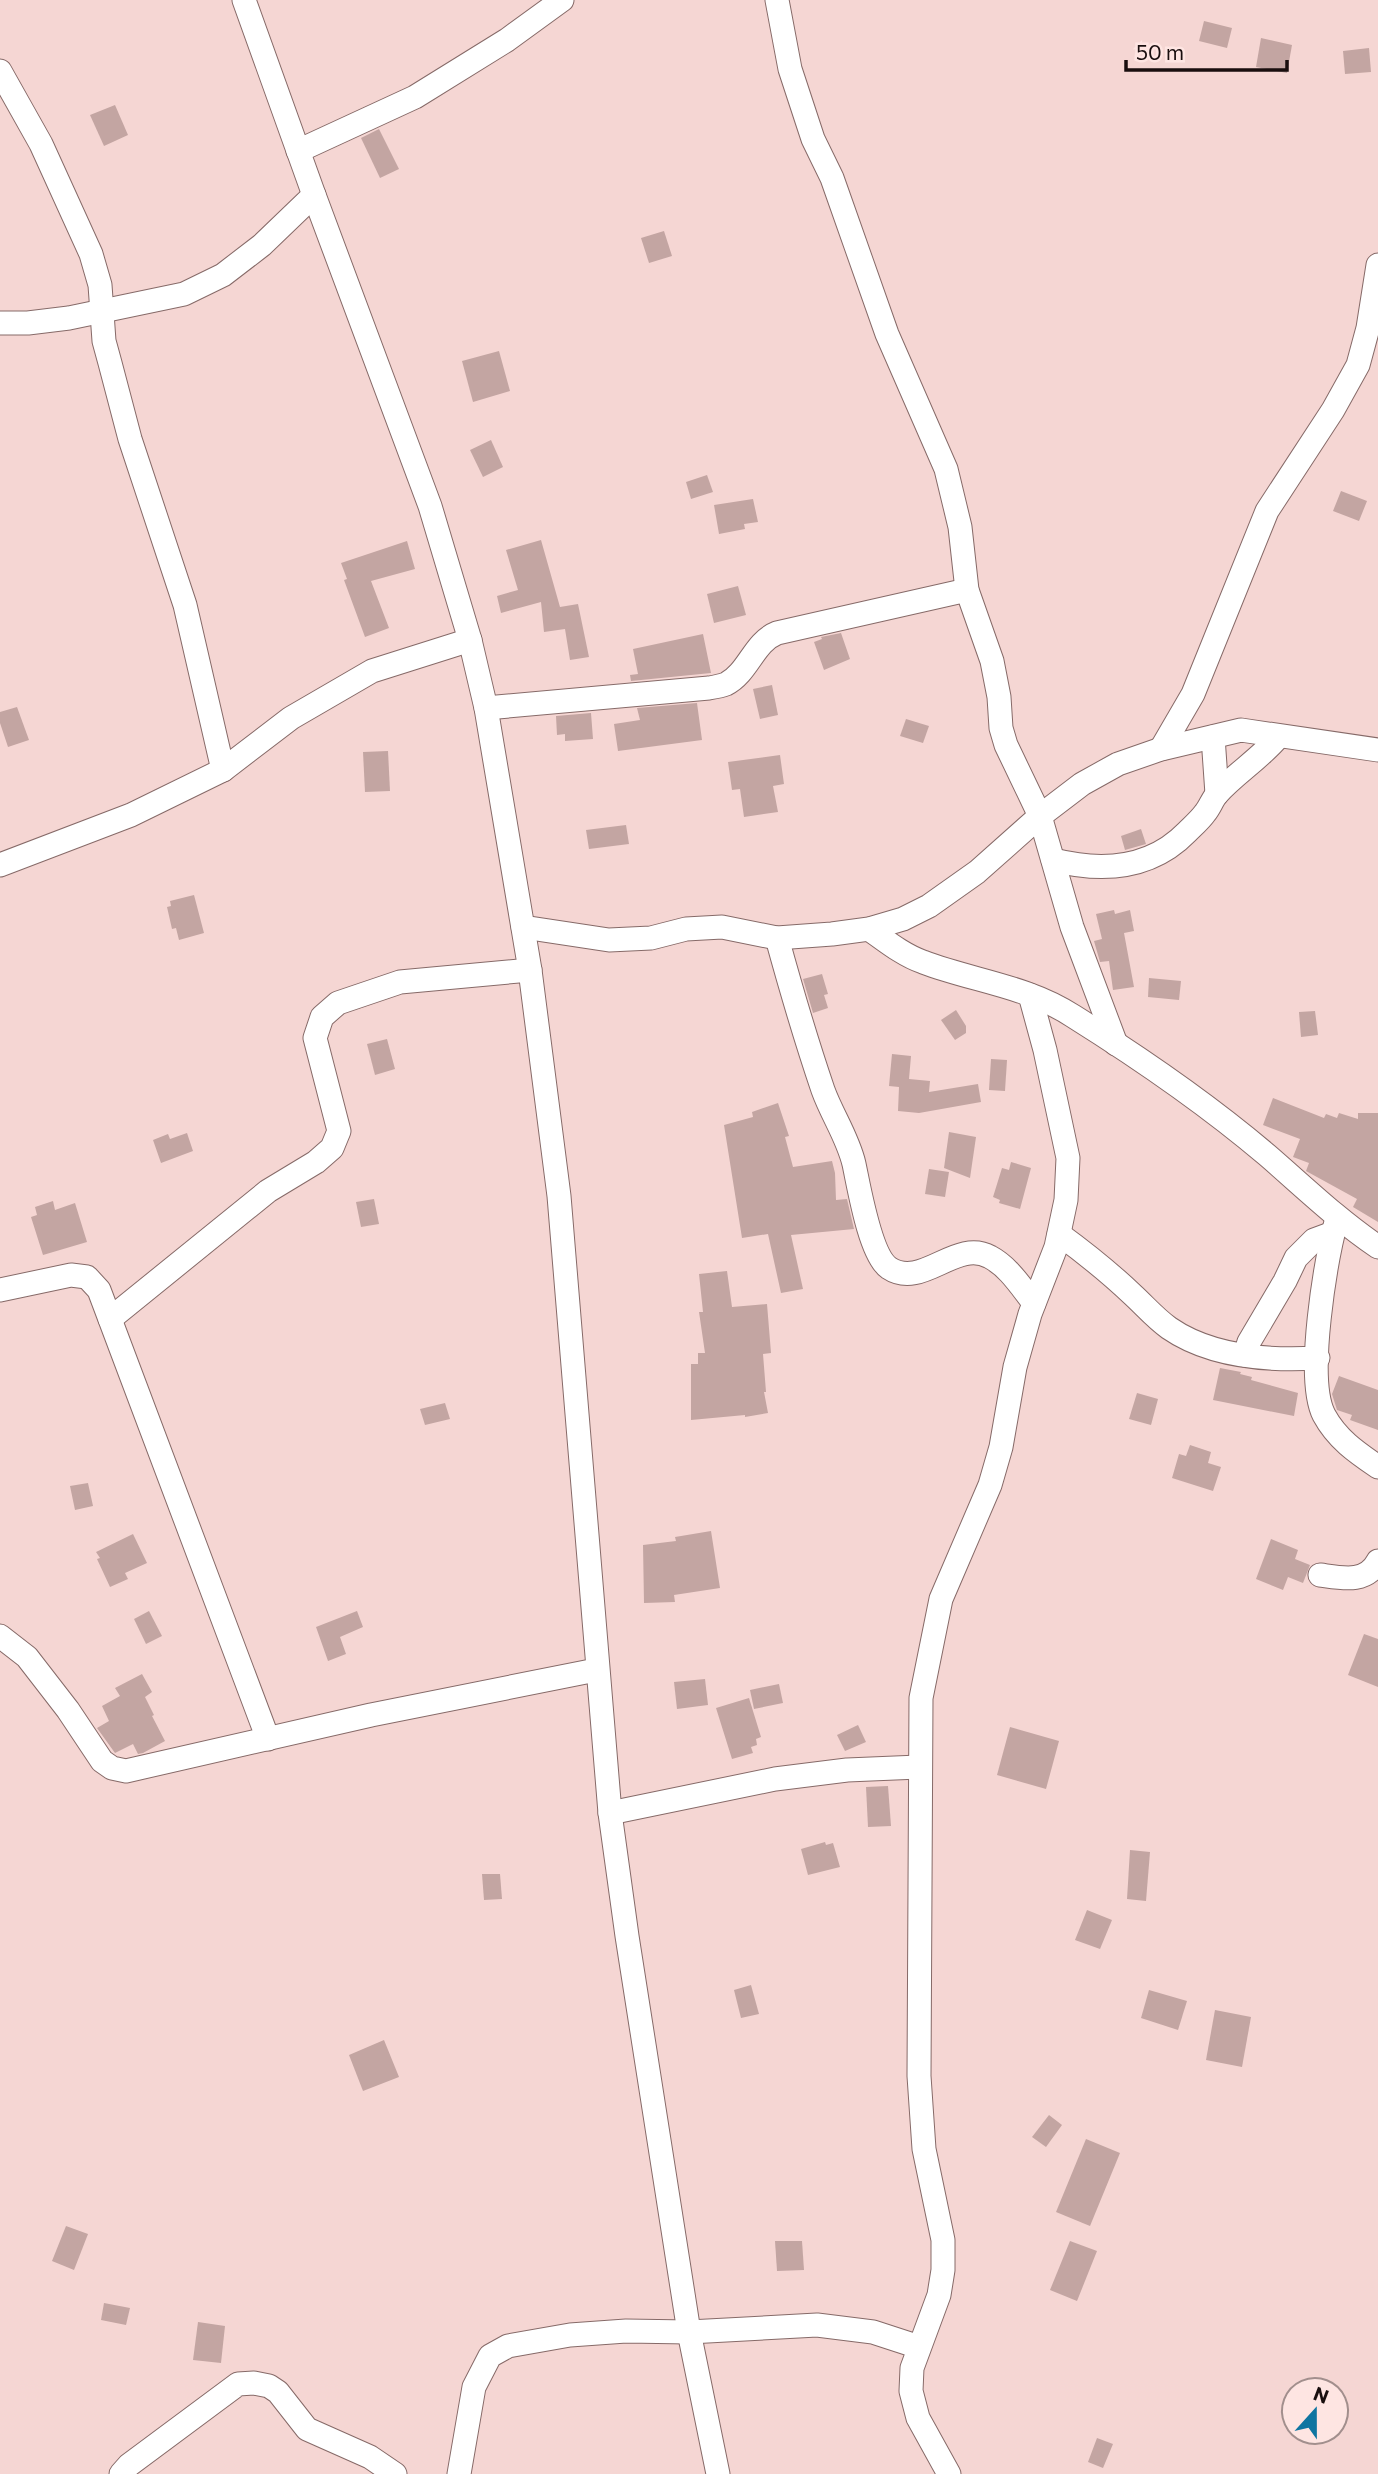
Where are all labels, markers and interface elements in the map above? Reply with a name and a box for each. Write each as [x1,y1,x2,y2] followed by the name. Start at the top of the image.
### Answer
[1126,28,1287,72] scale bar
[1136,39,1184,64] text: 50 m
[1280,2376,1350,2446] north arrow
[1310,2381,1332,2408] text: N

